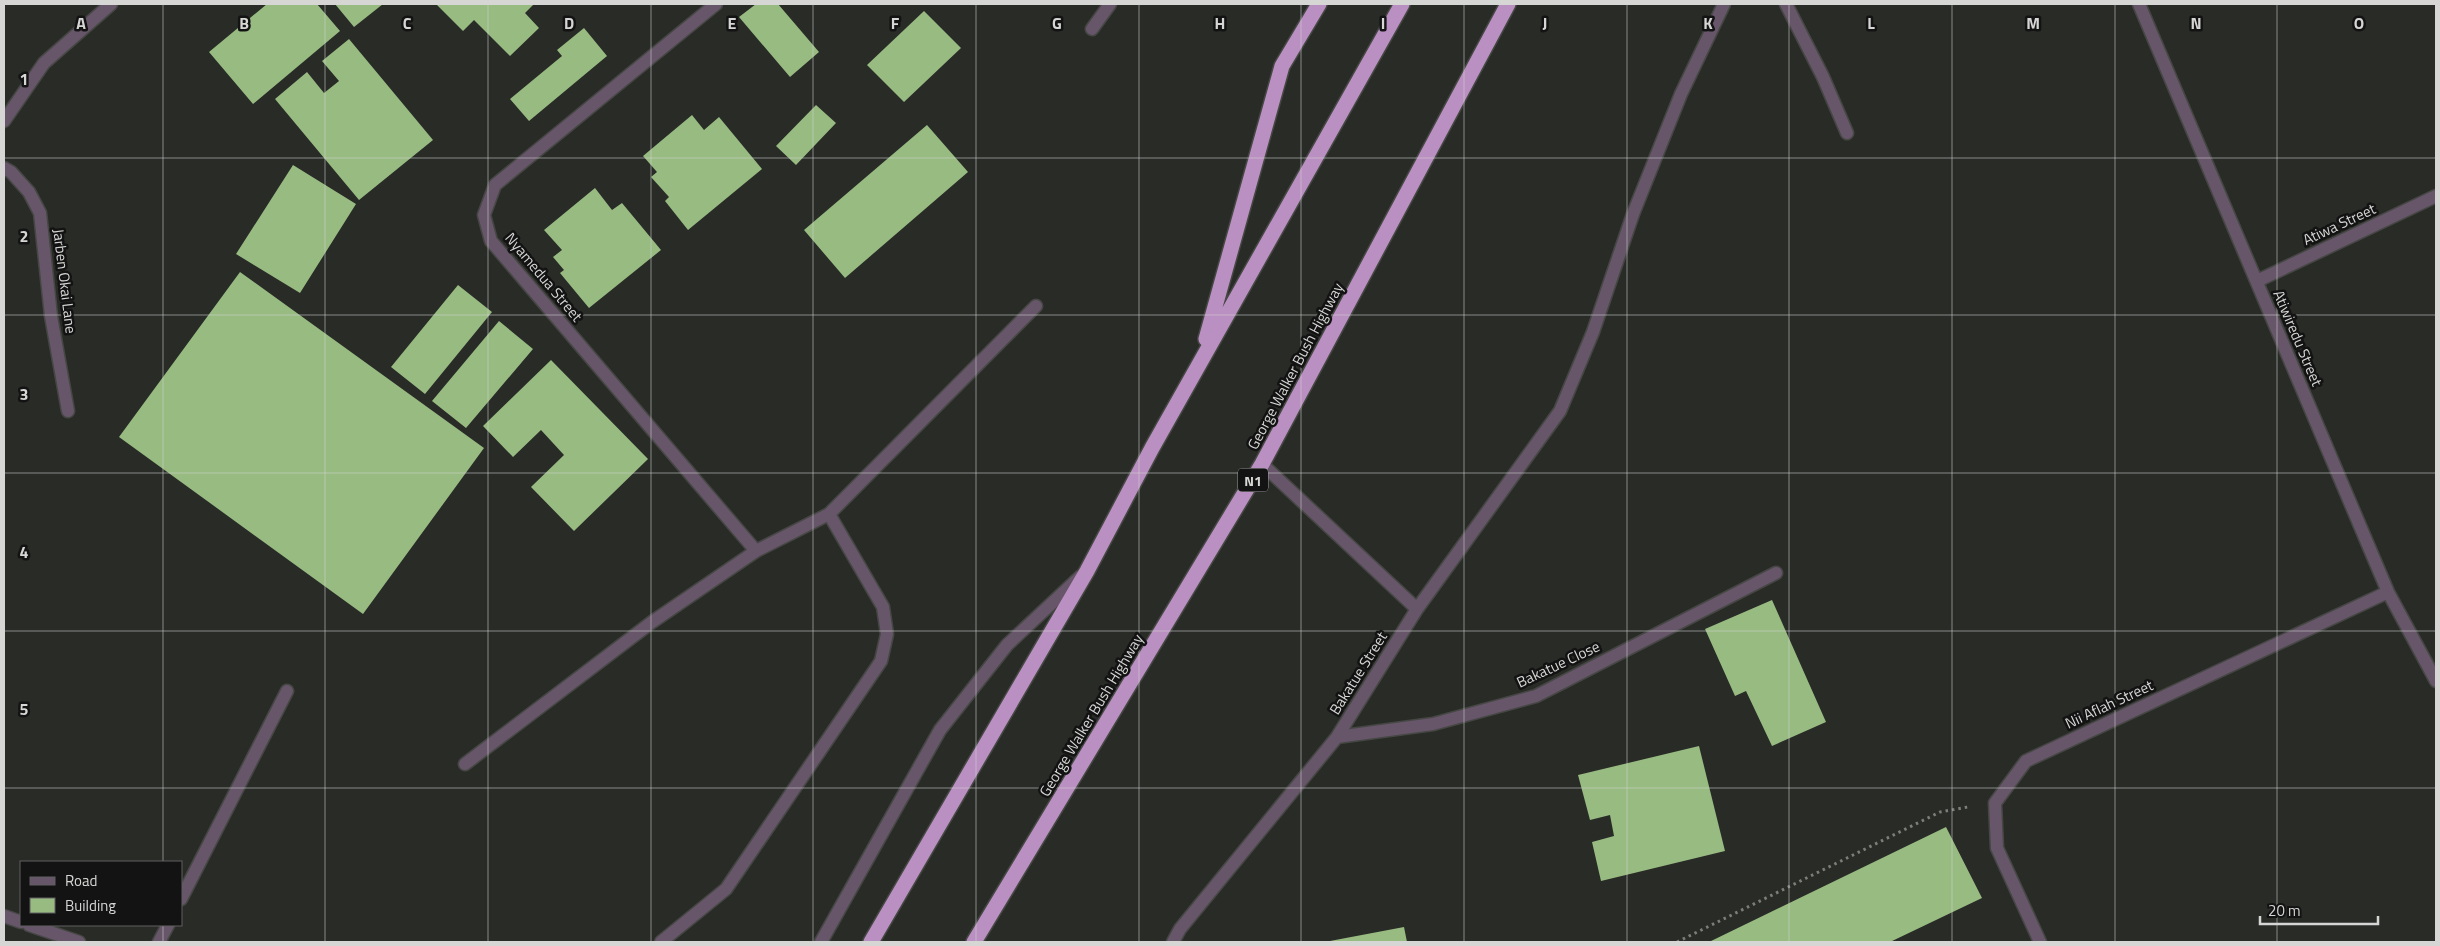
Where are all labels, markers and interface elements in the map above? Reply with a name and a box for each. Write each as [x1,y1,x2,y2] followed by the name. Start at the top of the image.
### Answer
[76,11,86,35] text: A
[239,11,249,35] text: B
[403,11,412,35] text: C
[564,11,574,35] text: D
[728,11,737,35] text: E
[891,11,900,35] text: F
[1052,11,1062,35] text: G
[1215,11,1225,35] text: H
[1381,11,1385,35] text: I
[1543,11,1547,35] text: J
[1703,11,1713,35] text: K
[1867,11,1875,35] text: L
[2026,11,2040,35] text: M
[2190,11,2202,35] text: N
[2354,11,2364,35] text: O
[20,67,28,91] text: 1
[2299,197,2380,251] street label: Atiwa Street
[20,224,28,248] text: 2
[47,227,83,335] street label: Jarben Okai Lane
[500,227,589,327] street label: Nyamedua Street
[1241,278,1349,454] street label: George Walker Bush Highway
[2267,286,2329,390] street label: Atiwiredu Street
[20,382,28,406] text: 3
[1238,468,1268,492] road number: N1
[20,540,29,564] text: 4
[1323,626,1393,719] street label: Bakatue Street
[1033,629,1149,801] street label: George Walker Bush Highway
[1513,635,1603,693] street label: Bakatue Close
[2061,673,2157,734] street label: Nii Aflah Street
[20,697,29,721] text: 5
[20,861,182,926] legend
[65,869,97,892] text: Road
[65,894,116,917] text: Building
[2260,894,2378,926] scale bar
[2268,899,2301,922] text: 20 m

